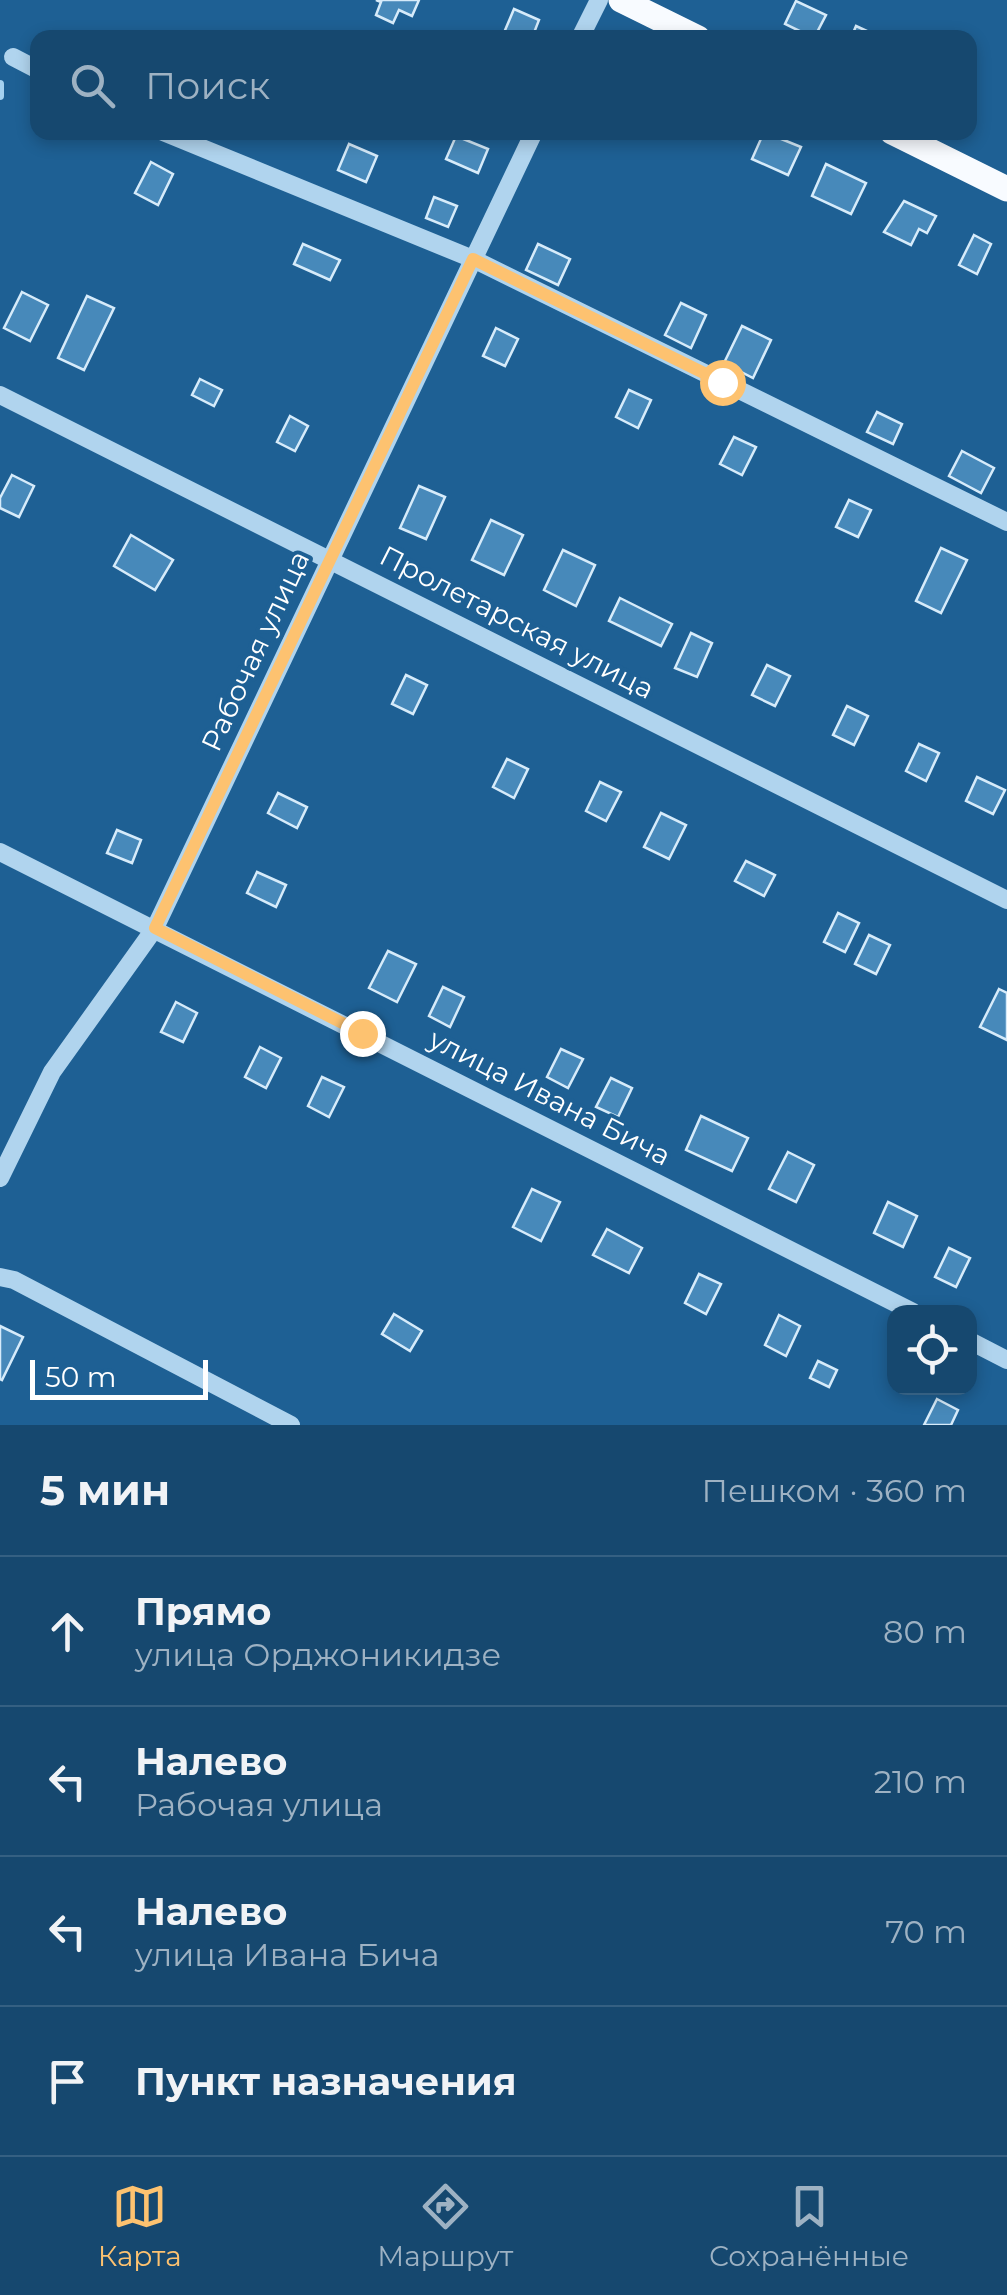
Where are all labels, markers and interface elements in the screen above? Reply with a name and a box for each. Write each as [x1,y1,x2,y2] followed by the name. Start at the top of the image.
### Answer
[30,30,977,140] search box
[65,58,120,113] icon: search
[145,62,270,109] text: Поиск
[700,360,746,406] route start
[374,538,660,706] street label: Пролетарская улица
[194,546,316,756] street label: Рабочая улица
[340,1011,386,1057] route end
[423,1021,676,1173] street label: улица Ивана Бича
[887,1305,977,1395] map controls
[887,1305,977,1395] button: locate
[30,1355,208,1400] scale bar
[45,1360,116,1394] text: 50 m
[40,1464,170,1516] text: 5 мин
[702,1471,967,1510] text: Пешком · 360 m
[135,1588,271,1635] text: Прямо
[40,1604,95,1659] icon: ahead
[883,1612,967,1651] text: 80 m
[135,1635,501,1674] text: улица Орджоникидзе
[135,1738,287,1785] text: Налево
[40,1754,95,1809] icon: left
[874,1762,967,1801] text: 210 m
[135,1785,383,1824] text: Рабочая улица
[135,1888,287,1935] text: Налево
[40,1904,95,1959] icon: left
[885,1912,967,1951] text: 70 m
[135,1935,439,1974] text: улица Ивана Бича
[40,2054,95,2109] icon: arrive
[135,2058,517,2105] text: Пункт назначения
[98,2179,182,2273] tab: Карта
[377,2179,513,2273] tab: Маршрут
[709,2179,909,2273] tab: Сохранённые

